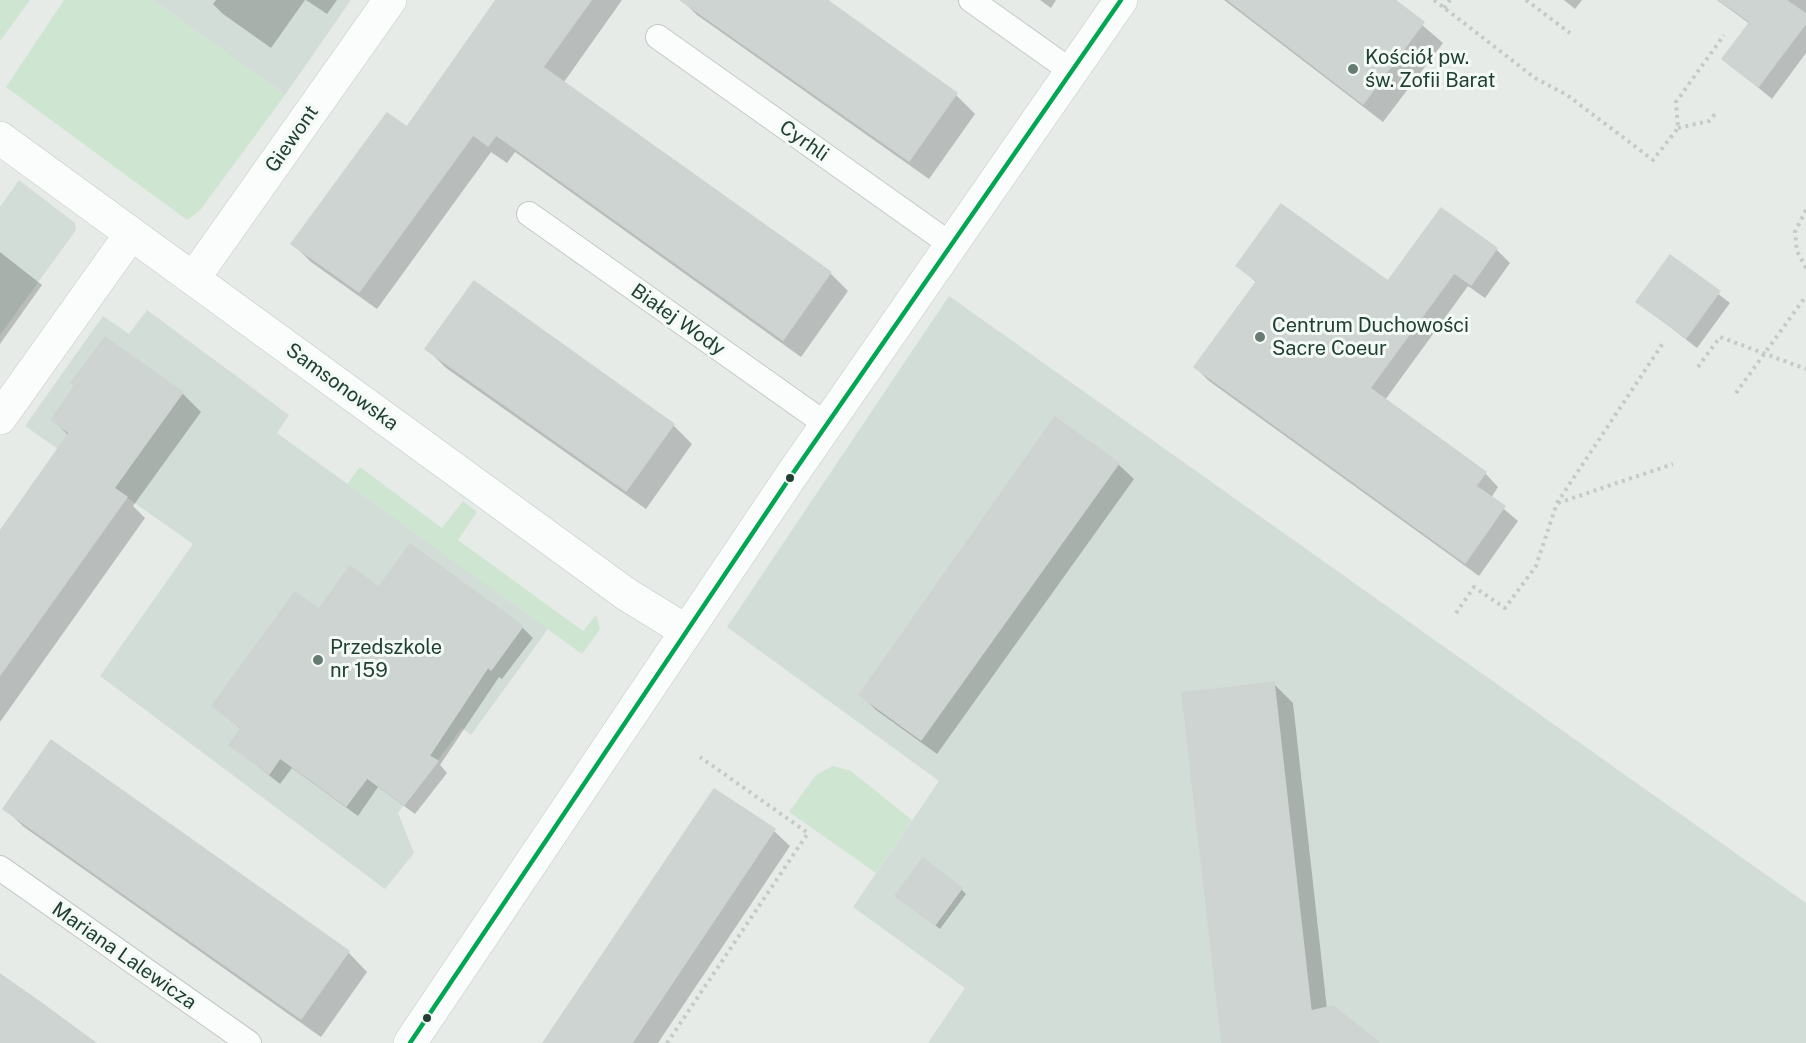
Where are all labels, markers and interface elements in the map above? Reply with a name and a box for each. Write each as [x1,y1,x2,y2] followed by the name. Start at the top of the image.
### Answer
[1365,46,1495,93] place label: Kościół pw. św. Zofii Barat
[1346,62,1360,76] marker: Kościół pw. św. Zofii Barat
[260,101,324,177] street label: Giewont
[775,115,833,167] street label: Cyrhli
[626,279,730,361] street label: Białej Wody
[1272,314,1469,361] place label: Centrum Duchowości Sacre Coeur
[1253,330,1267,344] marker: Centrum Duchowości Sacre Coeur
[281,338,403,436] street label: Samsonowska
[784,472,796,484] unlabelled marker
[330,636,442,683] place label: Przedszkole nr 159
[311,653,325,667] marker: Przedszkole nr 159
[47,897,201,1015] street label: Mariana Lalewicza
[421,1012,433,1024] unlabelled marker

